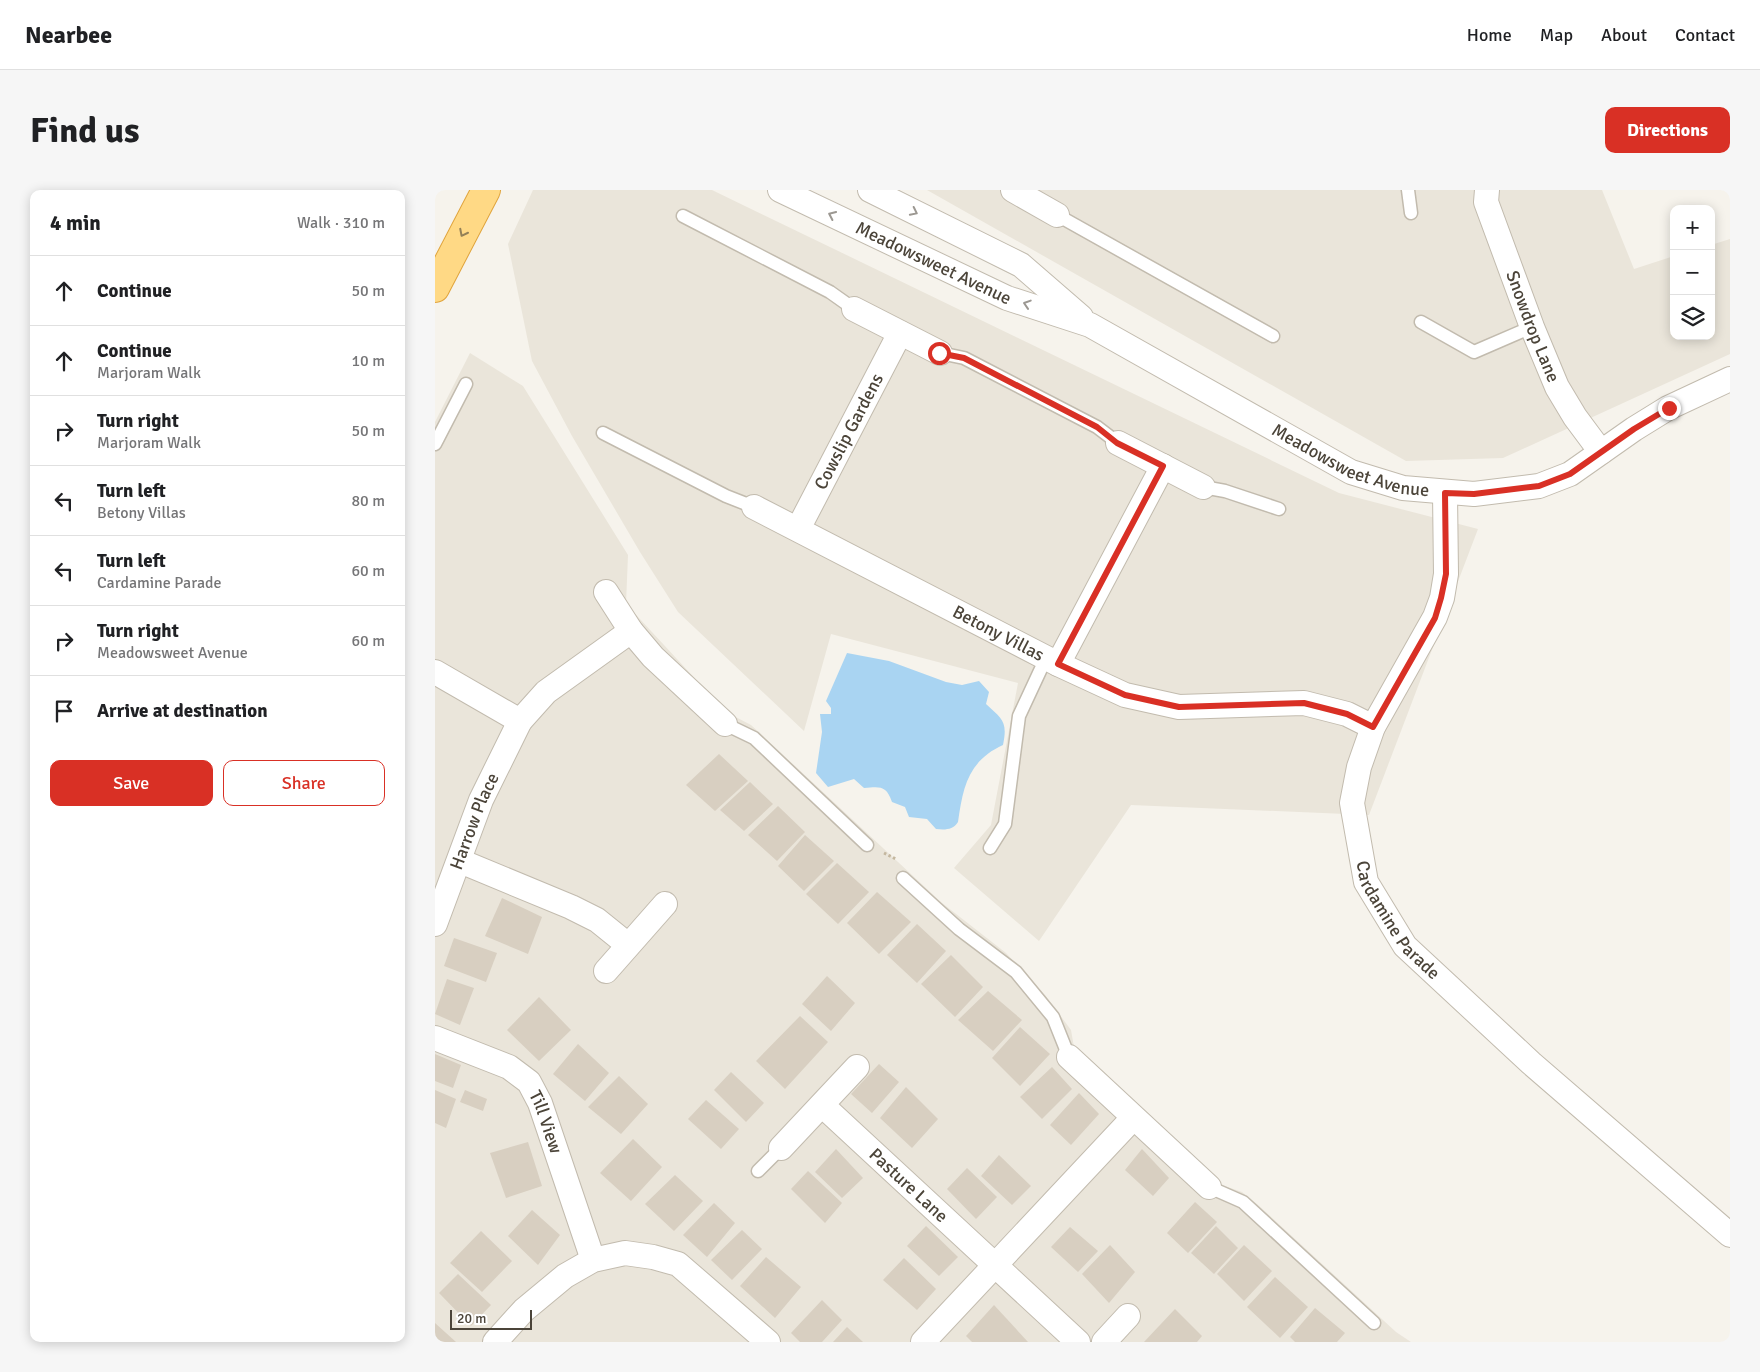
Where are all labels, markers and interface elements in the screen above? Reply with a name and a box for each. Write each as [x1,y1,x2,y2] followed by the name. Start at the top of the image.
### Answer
[25,20,112,50] text: Nearbee
[1467,24,1512,46] text: Home
[1540,24,1573,46] text: Map
[1601,24,1647,46] text: About
[1675,24,1735,46] text: Contact
[1605,107,1730,153] button: Directions
[30,109,140,152] text: Find us
[1670,205,1715,340] map controls
[1670,205,1715,250] button: +
[908,206,917,216] one-way arrow
[50,210,101,236] text: 4 min
[828,211,837,221] one-way arrow
[297,213,385,233] text: Walk · 310 m
[852,217,1015,309] street label: Meadowsweet Avenue
[459,228,469,237] one-way arrow
[1670,250,1715,295] button: −
[1501,268,1565,385] street label: Snowdrop Lane
[50,277,78,305] icon: ahead
[97,279,172,303] text: Continue
[351,281,385,301] text: 50 m
[1670,295,1715,340] button: layers
[1024,300,1032,310] one-way arrow
[97,339,172,363] text: Continue
[928,342,951,365] route start
[50,347,78,375] icon: ahead
[351,351,385,371] text: 10 m
[97,363,201,383] text: Marjoram Walk
[809,370,888,493] street label: Cowslip Gardens
[1658,397,1681,420] route end
[97,409,179,433] text: Turn right
[50,417,78,445] icon: right
[1268,419,1430,501] street label: Meadowsweet Avenue
[351,421,385,441] text: 50 m
[97,433,201,453] text: Marjoram Walk
[97,479,166,503] text: Turn left
[50,487,78,515] icon: left
[351,491,385,511] text: 80 m
[97,503,186,523] text: Betony Villas
[97,549,166,573] text: Turn left
[50,557,78,585] icon: left
[351,561,385,581] text: 60 m
[97,573,222,593] text: Cardamine Parade
[949,600,1048,666] street label: Betony Villas
[97,619,179,643] text: Turn right
[50,627,78,655] icon: right
[351,631,385,651] text: 60 m
[97,643,248,663] text: Meadowsweet Avenue
[50,697,78,725] icon: arrive
[97,699,268,723] text: Arrive at destination
[50,760,213,806] button: Save
[223,760,385,806] button: Share
[445,769,504,873] street label: Harrow Place
[1351,859,1445,984] street label: Cardamine Parade
[524,1087,567,1156] street label: Till View
[865,1143,953,1227] street label: Pasture Lane
[450,1307,533,1330] scale bar
[457,1310,486,1327] text: 20 m

